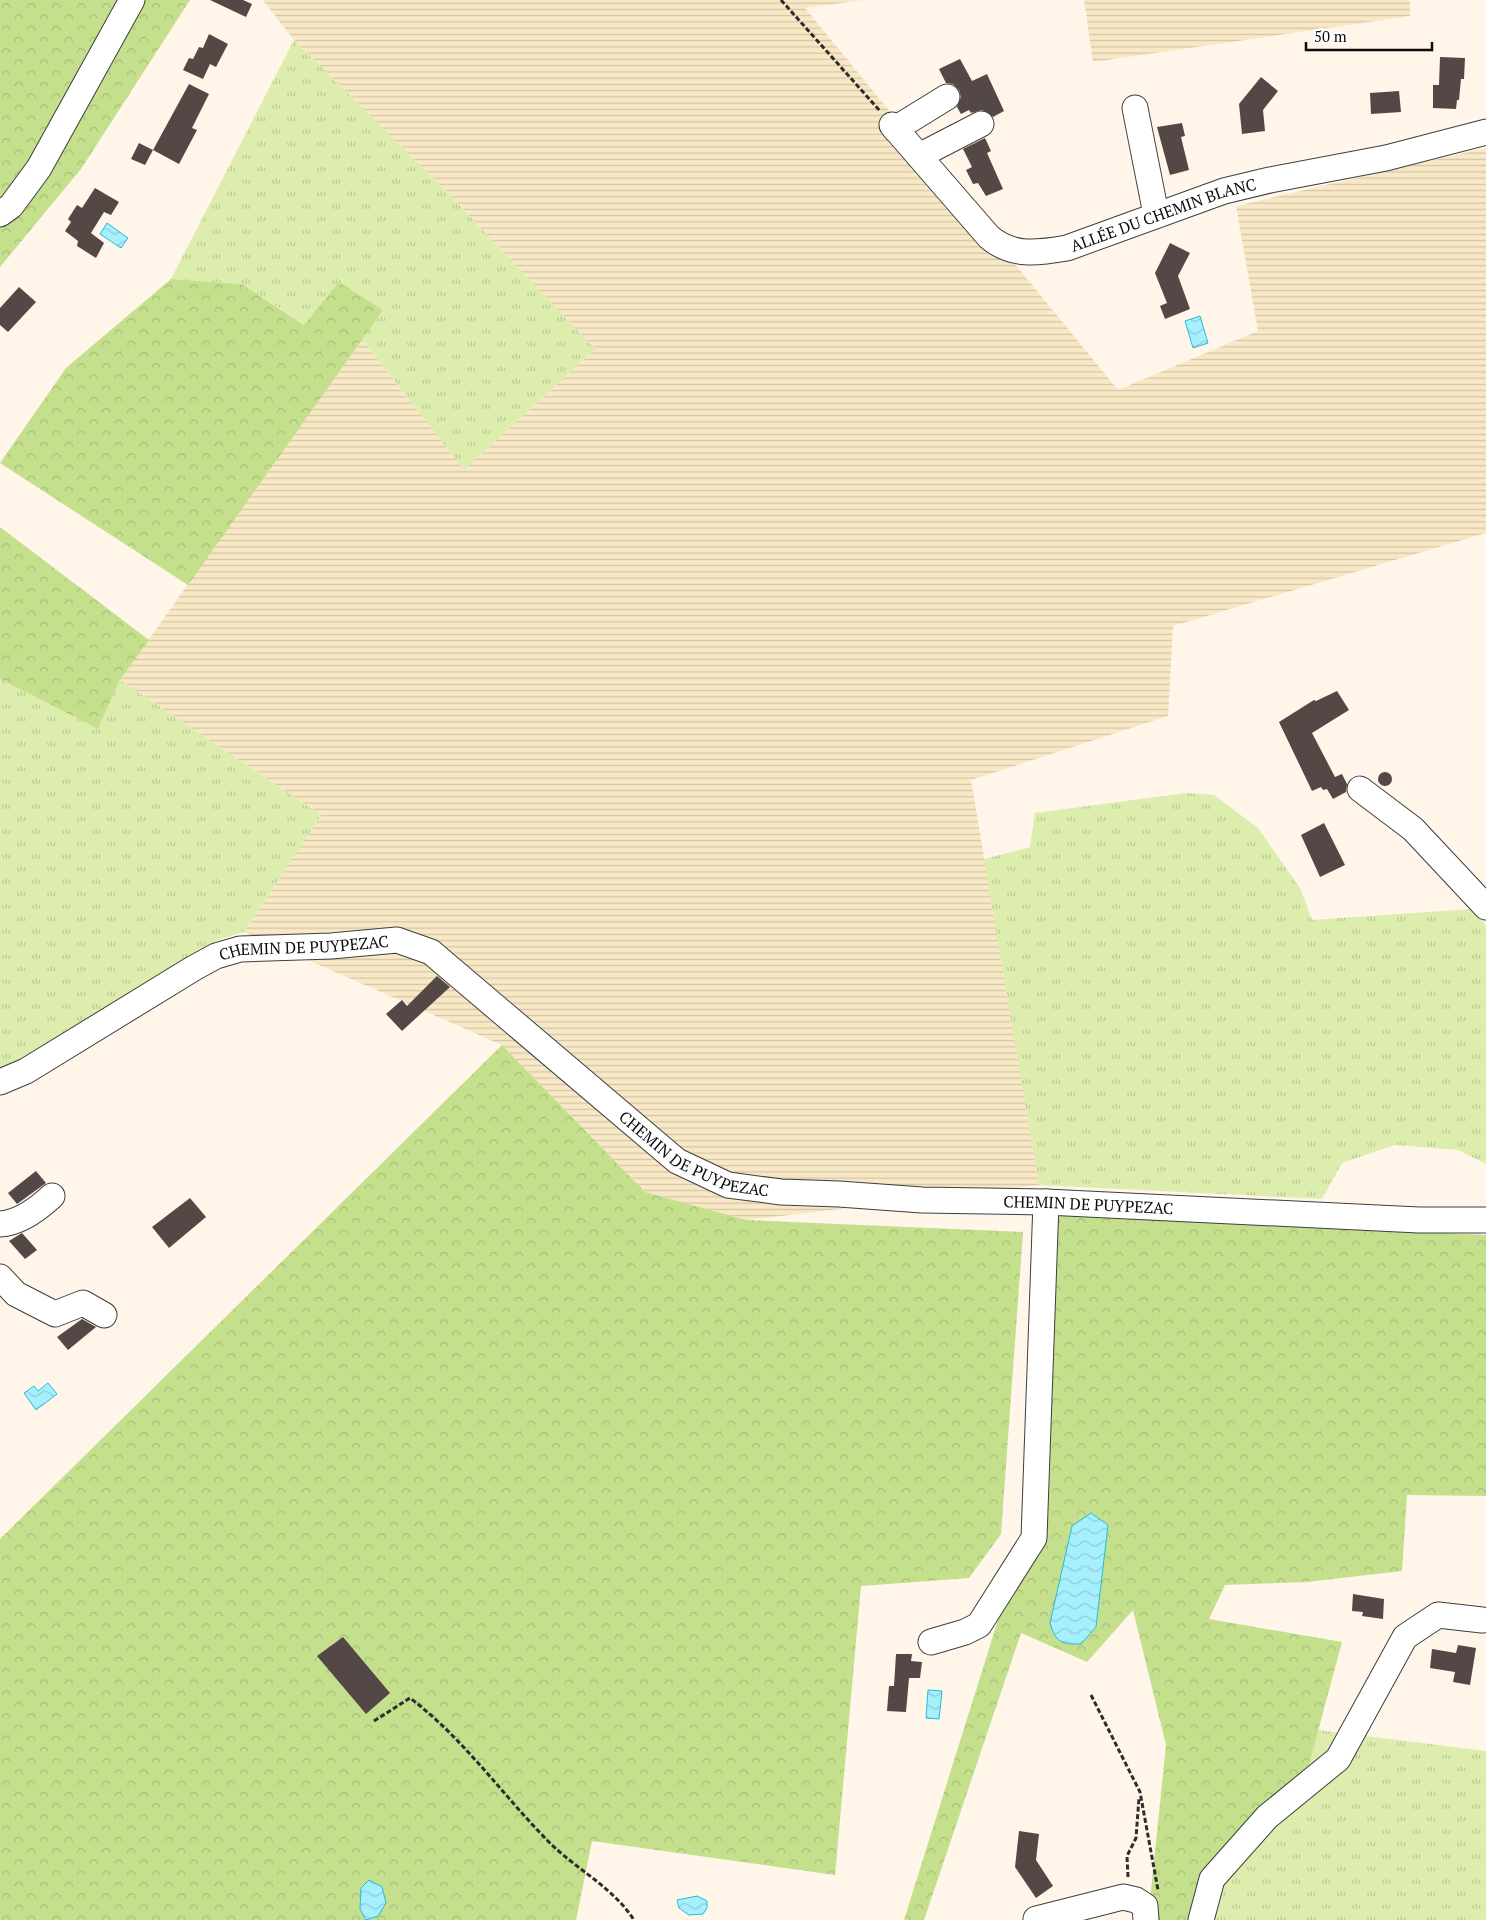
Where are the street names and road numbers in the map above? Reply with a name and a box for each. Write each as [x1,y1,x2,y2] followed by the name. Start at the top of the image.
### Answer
[1067,173,1258,257] street label: ALLÉE DU CHEMIN BLANC
[216,930,389,966] street label: CHEMIN DE PUYPEZAC
[615,1106,770,1201] street label: CHEMIN DE PUYPEZAC
[1003,1190,1174,1219] street label: CHEMIN DE PUYPEZAC

